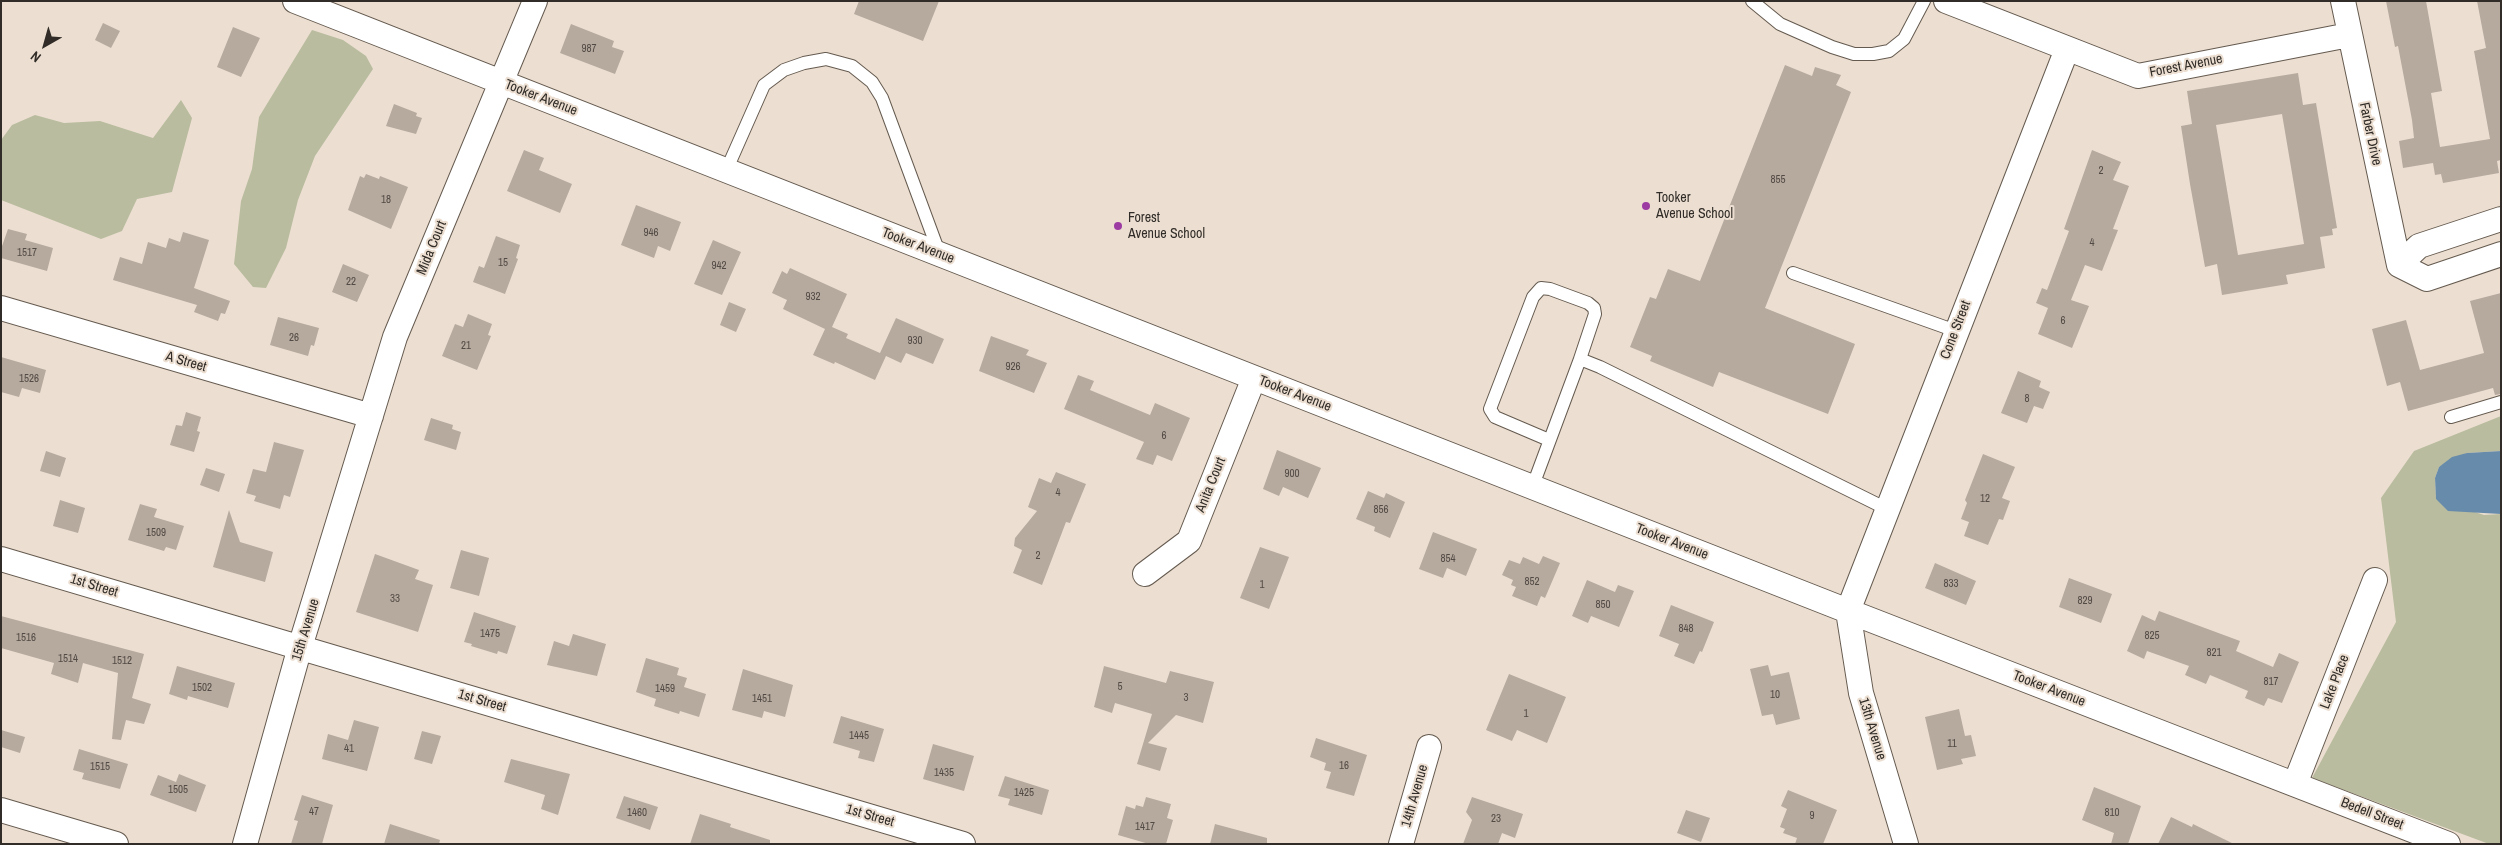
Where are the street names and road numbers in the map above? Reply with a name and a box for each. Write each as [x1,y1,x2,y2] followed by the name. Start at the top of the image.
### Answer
[2148,51,2224,81] street label: Forest Avenue
[502,76,580,120] street label: Tooker Avenue
[2355,101,2385,167] street label: Farber Drive
[414,219,450,277] street label: Mida Court
[879,224,957,268] street label: Tooker Avenue
[1937,298,1975,362] street label: Cone Street
[164,348,208,376] street label: A Street
[1256,372,1334,416] street label: Tooker Avenue
[1192,455,1230,515] street label: Anita Court
[1633,520,1711,564] street label: Tooker Avenue
[68,571,120,601] street label: 1st Street
[289,597,323,663] street label: 15th Avenue
[2317,652,2353,712] street label: Lake Place
[2010,667,2088,711] street label: Tooker Avenue
[456,686,508,716] street label: 1st Street
[1855,696,1889,762] street label: 13th Avenue
[1398,763,1432,829] street label: 14th Avenue
[2338,794,2406,834] street label: Bedell Street
[844,801,896,831] street label: 1st Street

